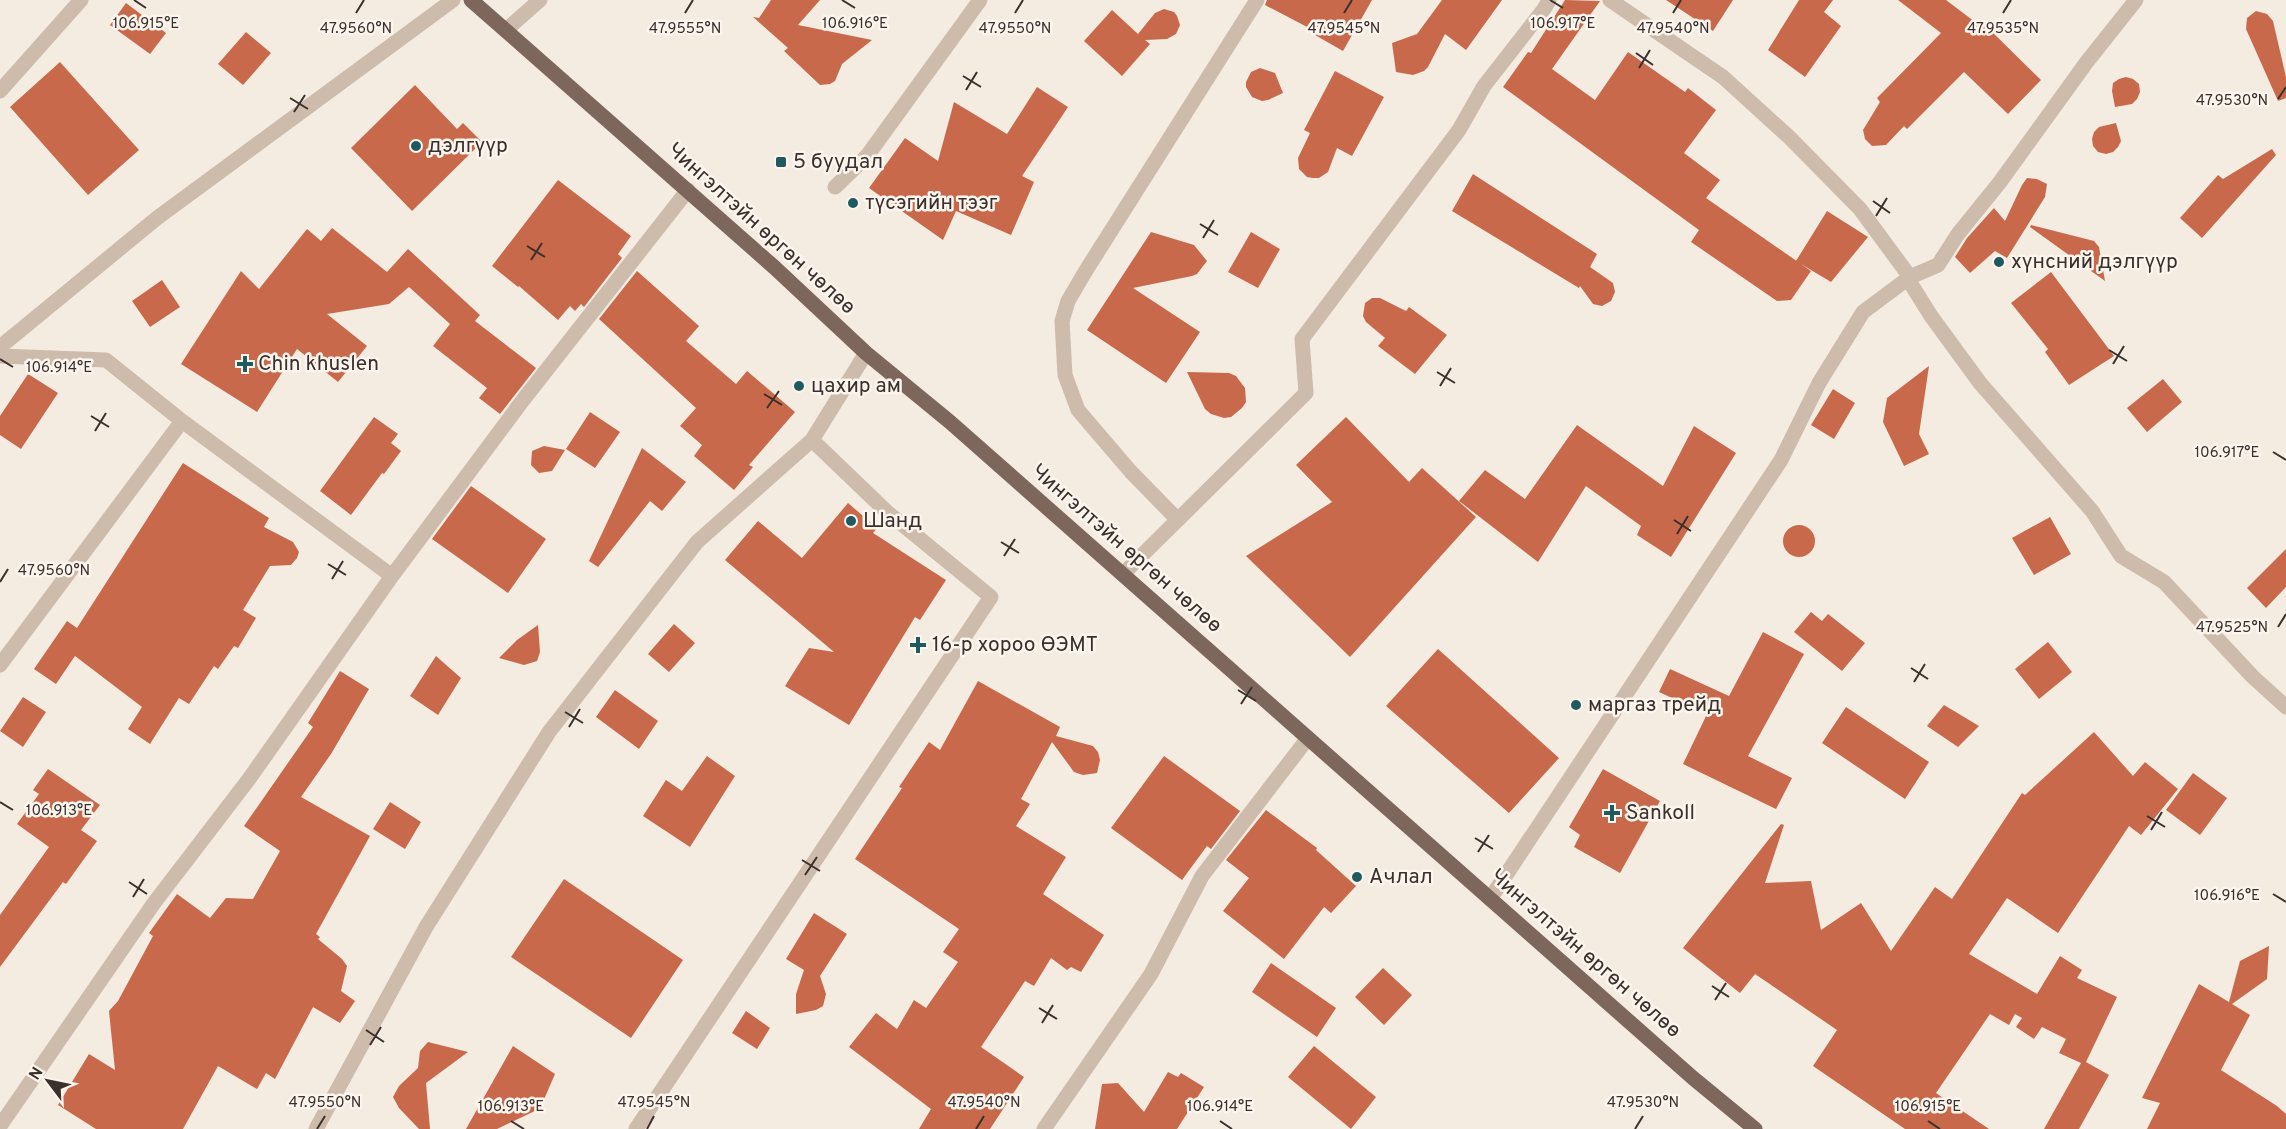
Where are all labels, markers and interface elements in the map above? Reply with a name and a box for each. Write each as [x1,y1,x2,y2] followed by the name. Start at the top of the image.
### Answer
[113,15,179,34] text: 106.915°E
[822,15,888,34] text: 106.916°E
[1531,15,1596,34] text: 106.917°E
[320,20,392,39] text: 47.9560°N
[649,20,721,39] text: 47.9555°N
[979,20,1051,39] text: 47.9550°N
[1308,20,1380,39] text: 47.9545°N
[1636,20,1710,39] text: 47.9540°N
[1967,20,2039,39] text: 47.9535°N
[2196,92,2268,111] text: 47.9530°N
[428,133,508,160] place label: дэлгүүр
[661,137,861,321] street label: Чингэлтэйн өргөн чөлөө
[409,139,423,153] marker: дэлгүүр
[793,149,883,176] place label: 5 буудал
[774,155,788,169] marker: 5 буудал
[865,190,998,217] place label: түсэгийн тээг
[846,196,860,210] marker: түсэгийн тээг
[2011,249,2178,276] place label: хүнсний дэлгүүр
[1992,255,2006,269] marker: хүнсний дэлгүүр
[258,351,379,378] place label: Chin khuslen
[236,355,254,373] marker: Chin khuslen
[26,359,92,378] text: 106.914°E
[811,373,901,400] place label: цахир ам
[792,379,806,393] marker: цахир ам
[2195,444,2260,463] text: 106.917°E
[1025,458,1227,640] street label: Чингэлтэйн өргөн чөлөө
[863,508,922,535] place label: Шанд
[844,514,858,528] marker: Шанд
[18,562,90,581] text: 47.9560°N
[2196,619,2268,638] text: 47.9525°N
[932,632,1098,659] place label: 16-р хороо ӨЭМТ
[909,636,927,654] marker: 16-р хороо ӨЭМТ
[1588,692,1721,719] place label: маргаз трейд
[1569,698,1583,712] marker: маргаз трейд
[1626,800,1695,827] place label: Sankoll
[26,802,92,821] text: 106.913°E
[1603,804,1621,822] marker: Sankoll
[1484,863,1686,1045] street label: Чингэлтэйн өргөн чөлөө
[1369,864,1433,891] place label: Ачлал
[1350,870,1364,884] marker: Ачлал
[2194,887,2260,906] text: 106.916°E
[18,1051,78,1111] north arrow
[25,1064,49,1084] text: N
[289,1094,361,1113] text: 47.9550°N
[618,1094,690,1113] text: 47.9545°N
[947,1094,1021,1113] text: 47.9540°N
[1607,1094,1679,1113] text: 47.9530°N
[478,1098,544,1117] text: 106.913°E
[1187,1098,1253,1117] text: 106.914°E
[1895,1098,1961,1117] text: 106.915°E

